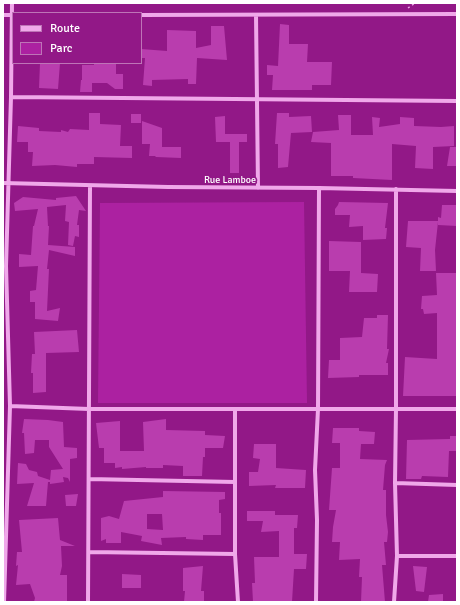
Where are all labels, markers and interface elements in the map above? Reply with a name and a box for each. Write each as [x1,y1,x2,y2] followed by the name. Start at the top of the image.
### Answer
[12,12,142,64] legend
[50,21,80,36] text: Route
[50,41,72,56] text: Parc
[204,174,256,186] street label: Rue Lamboe

